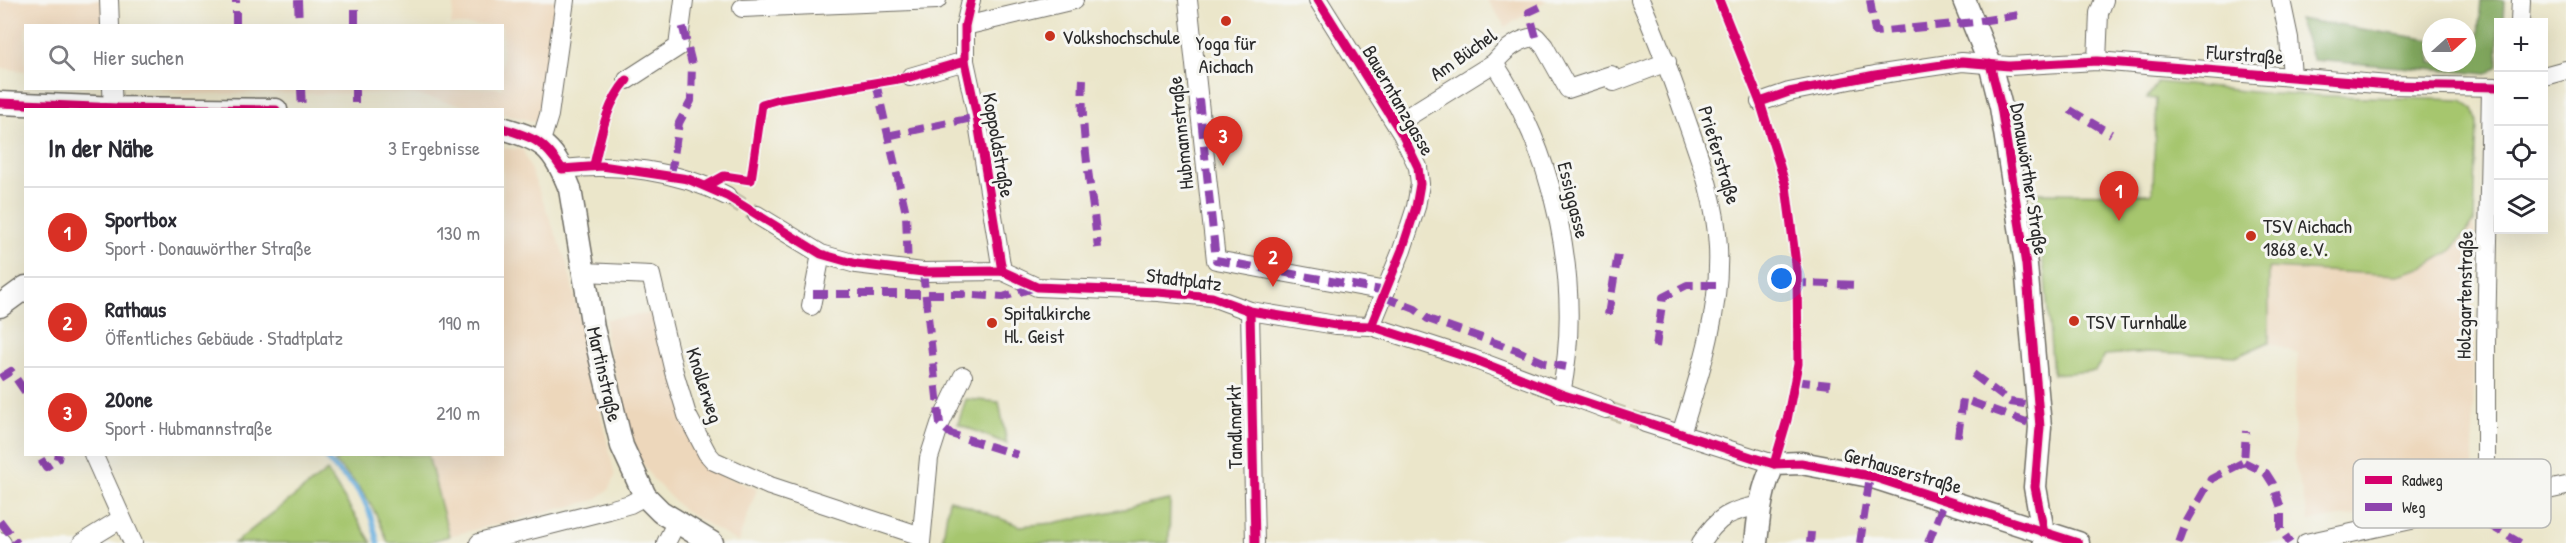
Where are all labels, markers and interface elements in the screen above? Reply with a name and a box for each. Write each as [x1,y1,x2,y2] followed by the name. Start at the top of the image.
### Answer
[1219,14,1233,28] marker: Yoga für Aichach
[2422,18,2476,72] north arrow
[2494,18,2548,234] map controls
[2494,18,2548,72] button: +
[1424,21,1502,87] street label: Am Büchel
[1062,23,1180,50] place label: Volkshochschule
[24,24,504,90] search box
[1043,29,1057,43] marker: Volkshochschule
[1195,29,1257,79] place label: Yoga für Aichach
[2205,38,2284,70] street label: Flurstraße
[1357,40,1441,160] street label: Bauerntanzgasse
[45,41,78,74] icon: search
[93,42,184,72] text: Hier suchen
[2494,72,2548,126] button: −
[1161,75,1199,191] street label: Hubmannstraße
[977,91,1021,199] street label: Koppoldstraße
[2005,101,2055,257] street label: Donauwörther Straße
[1692,103,1748,207] street label: Prieferstraße
[1204,116,1242,166] pin: 3
[2494,126,2548,180] button: locate
[48,130,154,165] text: In der Nähe
[388,134,480,161] text: 3 Ergebnisse
[1551,159,1597,241] street label: Essiggasse
[2100,172,2138,221] pin: 1
[2494,180,2548,234] button: layers
[105,204,177,234] text: Sportbox
[2263,212,2352,262] place label: TSV Aichach 1868 e.V.
[64,219,71,246] text: 1
[437,219,480,246] text: 130 m
[2244,229,2258,243] marker: TSV Aichach 1868 e.V.
[2449,231,2479,359] street label: Holzgartenstraße
[105,234,312,261] text: Sport · Donauwörther Straße
[1254,238,1292,287] pin: 2
[1145,261,1224,297] street label: Stadtplatz
[1767,264,1796,293] your location
[105,294,166,324] text: Rathaus
[1004,299,1091,349] place label: Spitalkirche Hl. Geist
[2086,308,2187,335] place label: TSV Turnhalle
[63,309,72,336] text: 2
[438,309,480,336] text: 190 m
[2067,314,2081,328] marker: TSV Turnhalle
[985,316,999,330] marker: Spitalkirche Hl. Geist
[105,324,343,351] text: Öffentliches Gebäude · Stadtplatz
[581,324,629,424] street label: Martinstraße
[680,344,730,426] street label: Knollerweg
[105,384,153,414] text: 20one
[1220,384,1248,469] street label: Tandlmarkt
[63,399,72,426] text: 3
[436,399,480,426] text: 210 m
[105,414,272,441] text: Sport · Hubmannstraße
[1841,440,1965,500] street label: Gerhauserstraße
[2353,459,2551,528] legend
[2402,469,2443,491] text: Radweg
[2402,496,2425,518] text: Weg

